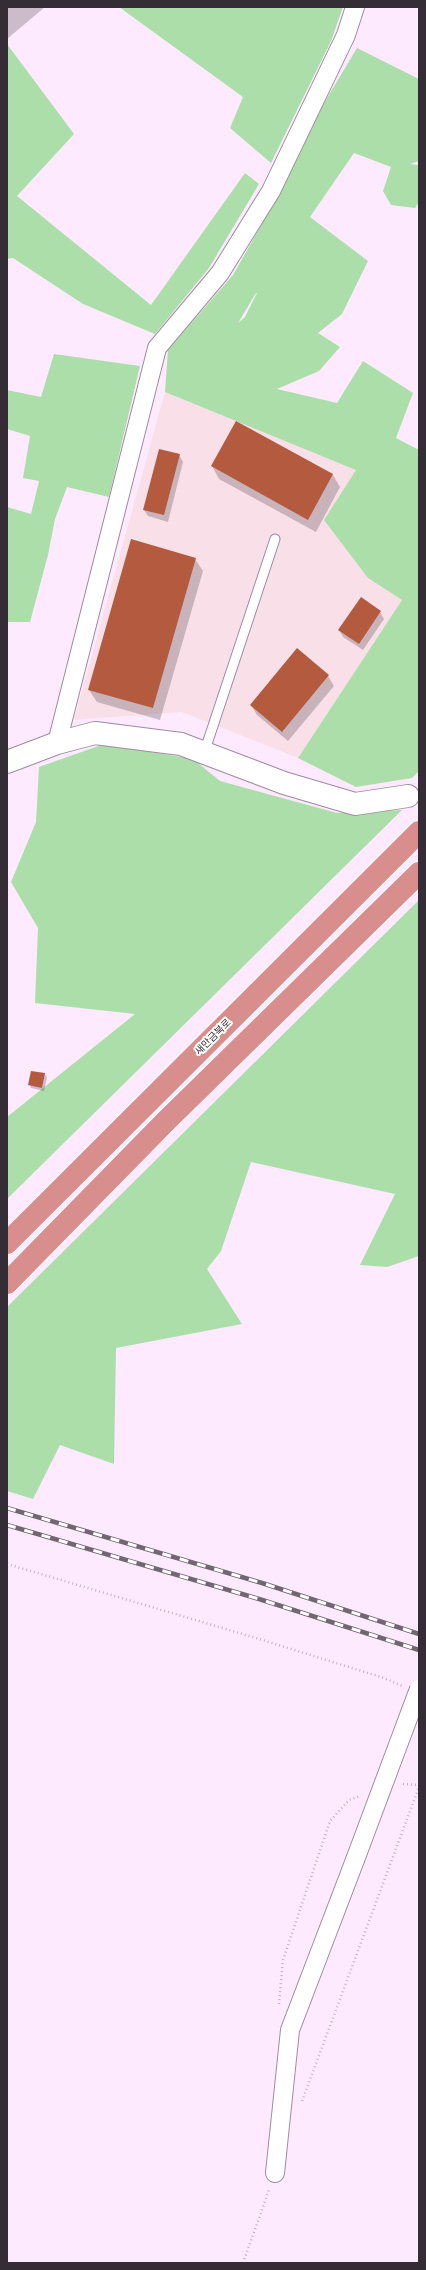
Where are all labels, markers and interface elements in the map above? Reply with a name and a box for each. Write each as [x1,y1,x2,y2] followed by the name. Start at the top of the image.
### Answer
[192,1016,234,1058] street label: 새만금북로

